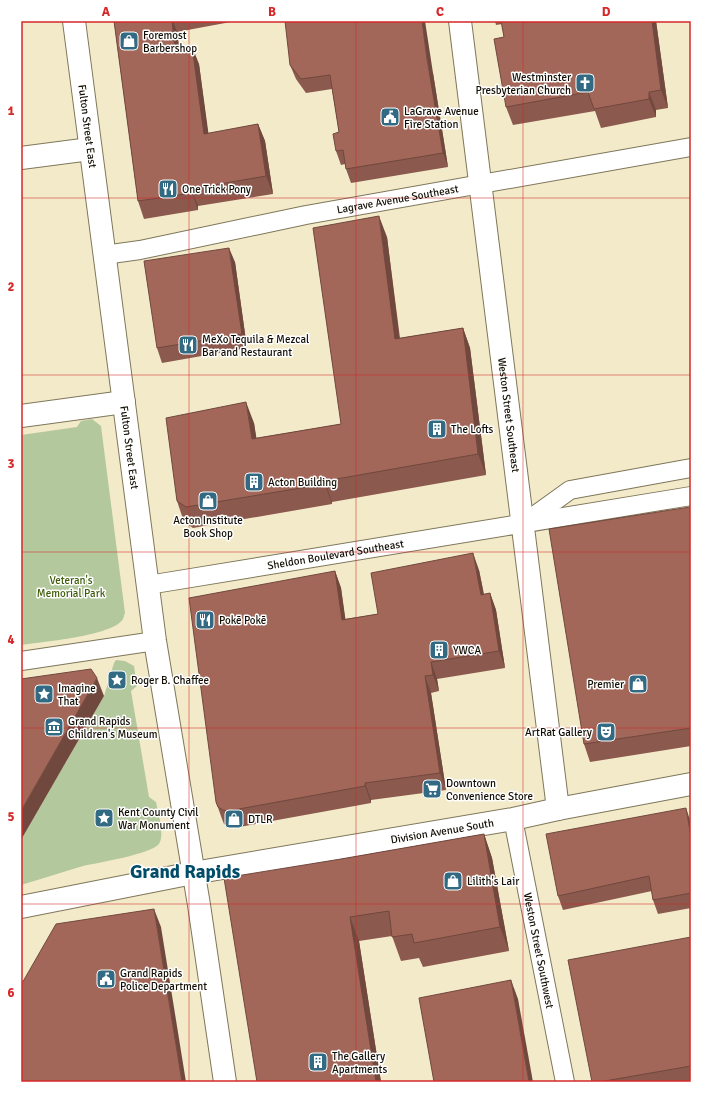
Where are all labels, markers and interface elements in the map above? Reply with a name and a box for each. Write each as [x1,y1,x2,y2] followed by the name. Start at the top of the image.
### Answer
[102,4,111,20] text: A
[268,4,276,20] text: B
[436,4,444,20] text: C
[602,4,611,20] text: D
[143,29,197,55] place label: Foremost Barbershop
[118,30,140,52] shop icon: Foremost Barbershop
[476,71,571,97] place label: Westminster Presbyterian Church
[574,72,596,94] church icon: Westminster Presbyterian Church
[75,84,99,169] street label: Fulton Street East
[7,103,15,119] text: 1
[404,105,479,131] place label: LaGrave Avenue Fire Station
[379,106,401,128] public building icon: LaGrave Avenue Fire Station
[157,178,179,200] restaurant icon: One Trick Pony
[336,182,460,216] street label: Lagrave Avenue Southeast
[182,183,252,196] place label: One Trick Pony
[7,279,15,295] text: 2
[202,333,309,359] place label: MeXo Tequila & Mezcal Bar and Restaurant
[177,334,199,356] restaurant icon: MeXo Tequila & Mezcal Bar and Restaurant
[495,357,522,473] street label: Weston Street Southeast
[117,405,141,490] street label: Fulton Street East
[426,418,448,440] building icon: The Lofts
[451,423,494,436] place label: The Lofts
[7,456,15,472] text: 3
[243,471,265,493] building icon: Acton Building
[268,476,337,489] place label: Acton Building
[197,490,219,512] shop icon: Acton Institute Book Shop
[173,514,243,540] place label: Acton Institute Book Shop
[266,537,405,572] street label: Sheldon Boulevard Southeast
[37,574,106,600] park label: Veteran's Memorial Park
[194,609,216,631] restaurant icon: Pokē Pokē
[219,614,266,627] place label: Pokē Pokē
[7,632,15,648] text: 4
[428,639,450,661] building icon: YWCA
[453,644,481,657] place label: YWCA
[106,669,128,691] place icon: Roger B. Chaffee
[627,673,649,695] shop icon: Premier
[131,674,209,687] place label: Roger B. Chaffee
[587,678,624,691] place label: Premier
[58,682,96,708] place label: Imagine That
[33,683,55,705] place icon: Imagine That
[68,715,158,741] place label: Grand Rapids Children's Museum
[43,716,65,738] museum icon: Grand Rapids Children's Museum
[595,721,617,743] theatre icon: ArtRat Gallery
[525,726,593,739] place label: ArtRat Gallery
[446,777,533,803] place label: Downtown Convenience Store
[421,778,443,800] supermarket icon: Downtown Convenience Store
[118,806,199,832] place label: Kent County Civil War Monument
[93,807,115,829] place icon: Kent County Civil War Monument
[223,808,245,830] shop icon: DTLR
[7,809,15,825] text: 5
[248,813,273,826] place label: DTLR
[390,816,495,847] street label: Division Avenue South
[130,860,240,884] district label: Grand Rapids
[442,870,464,892] shop icon: Lilith's Lair
[467,875,519,888] place label: Lilith's Lair
[521,891,556,1010] street label: Weston Street Southwest
[120,967,207,993] place label: Grand Rapids Police Department
[95,968,117,990] public building icon: Grand Rapids Police Department
[7,985,15,1001] text: 6
[332,1050,387,1076] place label: The Gallery Apartments
[307,1051,329,1073] building icon: The Gallery Apartments

